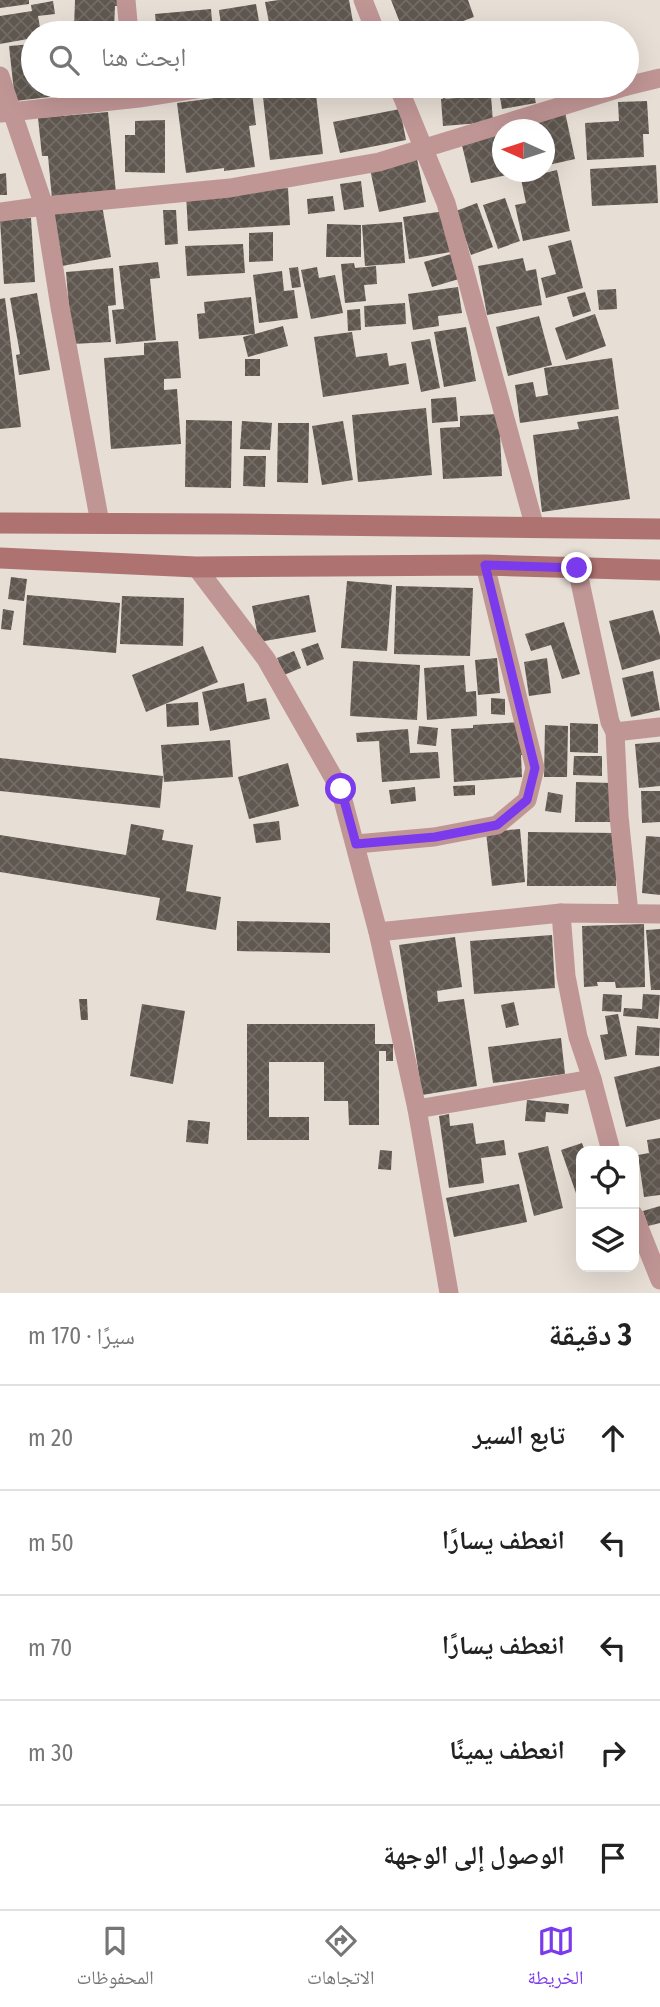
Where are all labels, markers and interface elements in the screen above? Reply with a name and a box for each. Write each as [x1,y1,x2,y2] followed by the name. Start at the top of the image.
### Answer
[21,21,639,98] search box
[45,41,83,79] icon: search
[101,42,186,73] text: ابحث هنا
[492,119,555,182] north arrow
[561,552,592,583] route end
[325,773,356,804] route start
[576,1146,639,1272] map controls
[576,1146,639,1209] button: locate
[576,1209,639,1272] button: layers
[549,1317,632,1353] text: 3 دقيقة
[28,1322,135,1350] text: سيرًا · 170 m
[594,1419,632,1457] icon: ahead
[473,1420,565,1451] text: تابع السير
[28,1424,73,1452] text: 20 m
[594,1524,632,1562] icon: left
[442,1525,565,1556] text: انعطف يسارًا
[28,1529,74,1557] text: 50 m
[594,1629,632,1667] icon: left
[442,1630,565,1661] text: انعطف يسارًا
[28,1634,72,1662] text: 70 m
[594,1734,632,1772] icon: right
[449,1735,565,1766] text: انعطف يمينًا
[28,1739,73,1767] text: 30 m
[594,1839,632,1877] icon: arrive
[383,1840,565,1871] text: الوصول إلى الوجهة
[77,1922,154,1996] tab: المحفوظات
[307,1922,374,1996] tab: الاتجاهات
[528,1922,583,1996] tab: الخريطة

